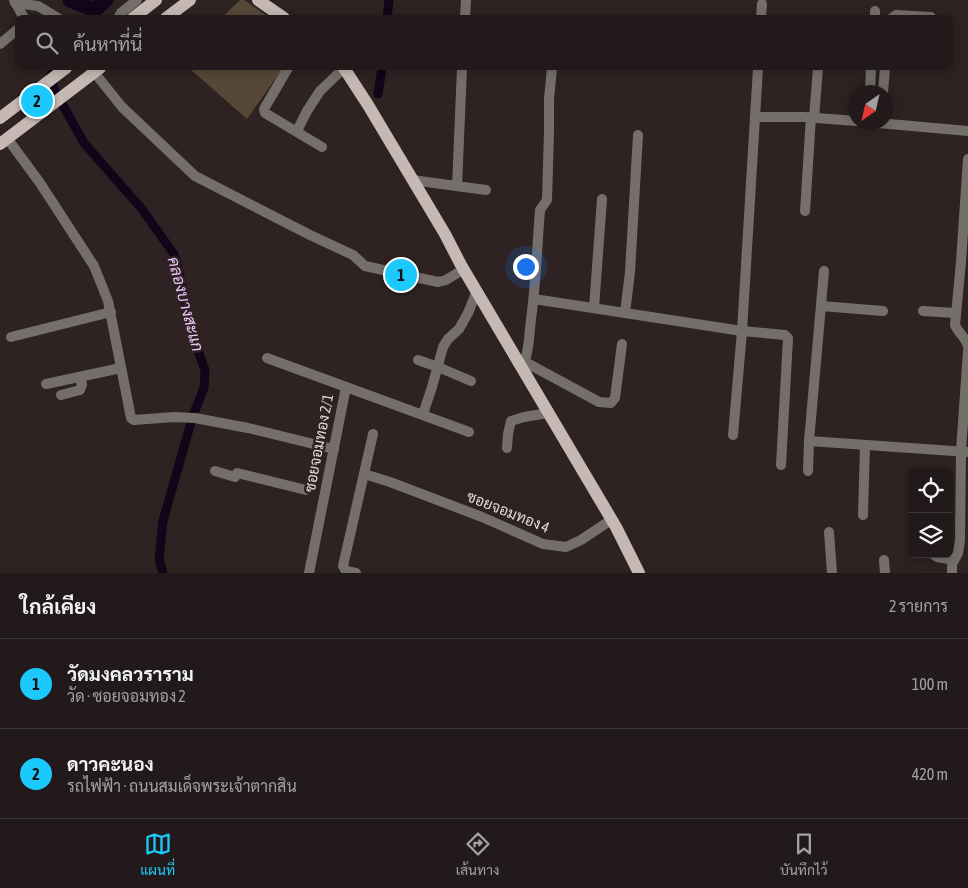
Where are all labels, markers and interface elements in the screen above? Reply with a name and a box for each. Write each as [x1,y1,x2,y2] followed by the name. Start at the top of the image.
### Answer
[15,15,953,70] search box
[33,29,61,57] icon: search
[73,33,142,55] text: ค้นหาที่นี่
[21,82,53,120] pin: 2
[848,85,893,130] north arrow
[513,254,539,280] your location
[165,255,207,353] water label: คลองบางสะแก
[385,256,417,294] pin: 1
[301,392,336,493] street label: ซอยจอมทอง 2/1
[908,468,953,558] map controls
[908,468,953,513] button: locate
[464,487,552,536] street label: ซอยจอมทอง 4
[908,513,953,558] button: layers
[20,594,96,618] text: ใกล้เคียง
[889,597,948,615] text: 2 รายการ
[67,663,194,685] text: วัดมงคลวราราม
[32,675,40,693] text: 1
[912,675,948,693] text: 100 m
[67,687,186,705] text: วัด · ซอยจอมทอง 2
[67,753,154,775] text: ดาวคะนอง
[32,765,40,783] text: 2
[912,765,948,783] text: 420 m
[67,777,297,795] text: รถไฟฟ้า · ถนนสมเด็จพระเจ้าตากสิน
[140,830,175,878] tab: แผนที่
[456,830,499,878] tab: เส้นทาง
[780,830,828,878] tab: บันทึกไว้

